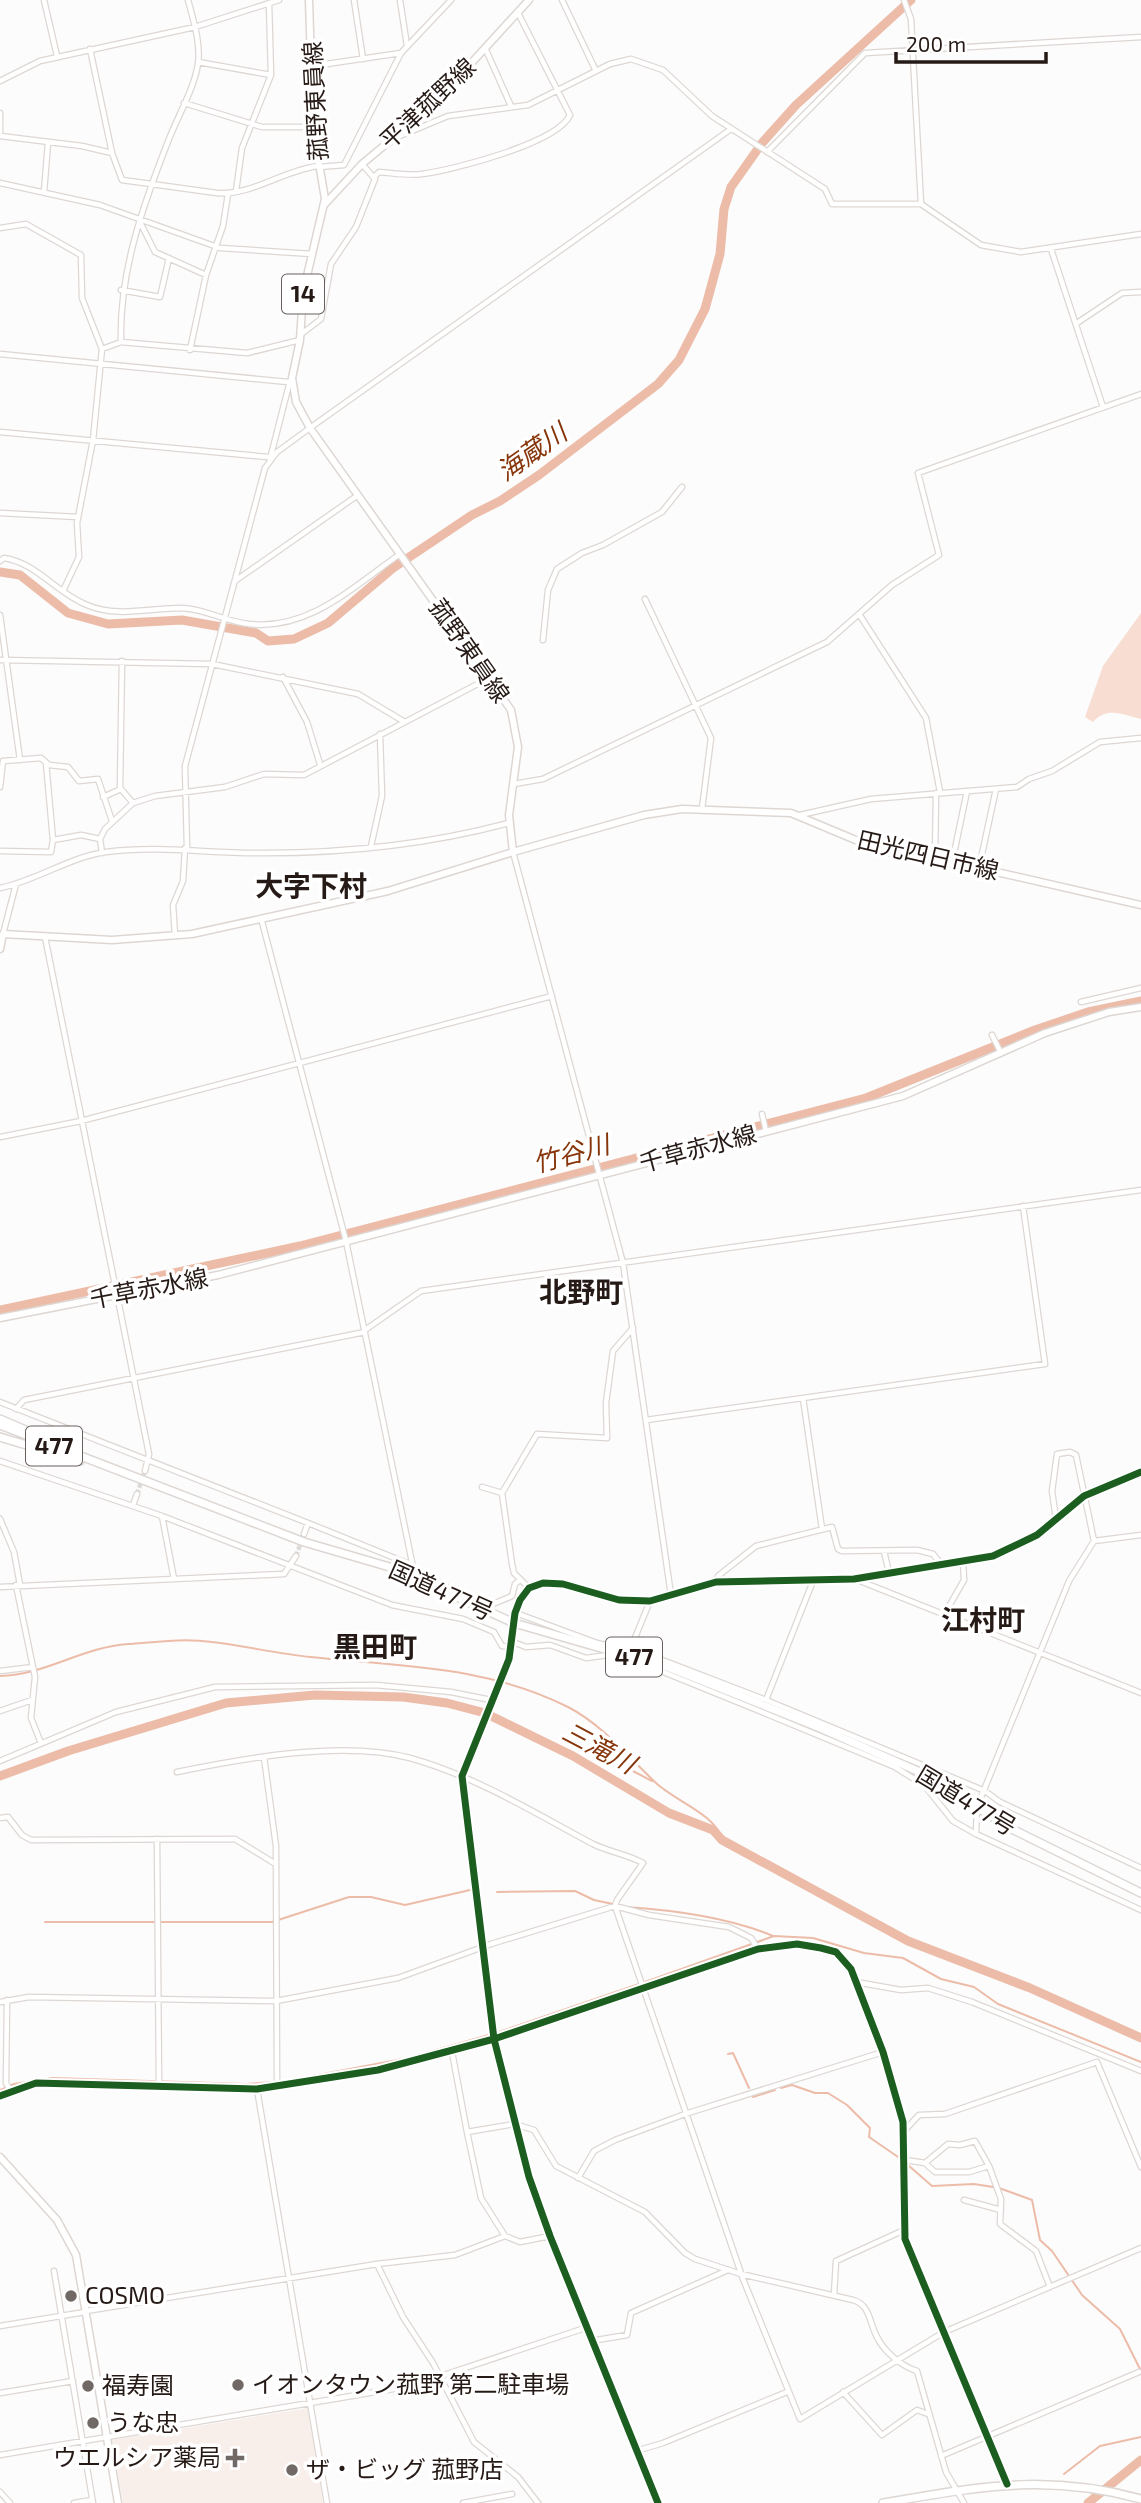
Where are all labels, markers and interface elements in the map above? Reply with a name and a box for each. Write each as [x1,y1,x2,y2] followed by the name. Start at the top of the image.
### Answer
[896,21,1046,65] scale bar
[906,31,966,56] text: 200 m
[297,40,332,162] street label: 菰野東員線
[373,51,481,154] street label: 平津菰野線
[282,274,324,314] road number: 14
[490,414,574,486] water label: 海蔵川
[424,593,517,708] street label: 菰野東員線
[855,824,1002,885] street label: 田光四日市線
[255,868,367,902] district label: 大字下村
[636,1118,759,1177] street label: 千草赤水線
[529,1127,615,1178] water label: 竹谷川
[87,1262,210,1313] street label: 千草赤水線
[539,1274,623,1308] district label: 北野町
[26,1427,82,1466] road number: 477
[385,1554,498,1626] street label: 国道477号
[941,1602,1025,1636] district label: 江村町
[333,1629,417,1663] district label: 黒田町
[606,1638,662,1676] road number: 477
[558,1715,644,1780] water label: 三滝川
[912,1759,1022,1841] street label: 国道477号
[85,2280,165,2309] place label: COSMO
[63,2288,79,2304] marker: COSMO
[252,2369,569,2398] place label: イオンタウン菰野 第二駐車場
[102,2370,174,2399] place label: 福寿園
[230,2377,246,2393] marker: イオンタウン菰野 第二駐車場
[80,2378,96,2394] marker: 福寿園
[107,2407,179,2436] place label: うな忠
[85,2415,101,2431] marker: うな忠
[53,2442,221,2471] place label: ウエルシア薬局
[227,2450,243,2466] marker: ウエルシア薬局
[306,2454,503,2483] place label: ザ・ビッグ 菰野店
[284,2462,300,2478] marker: ザ・ビッグ 菰野店

